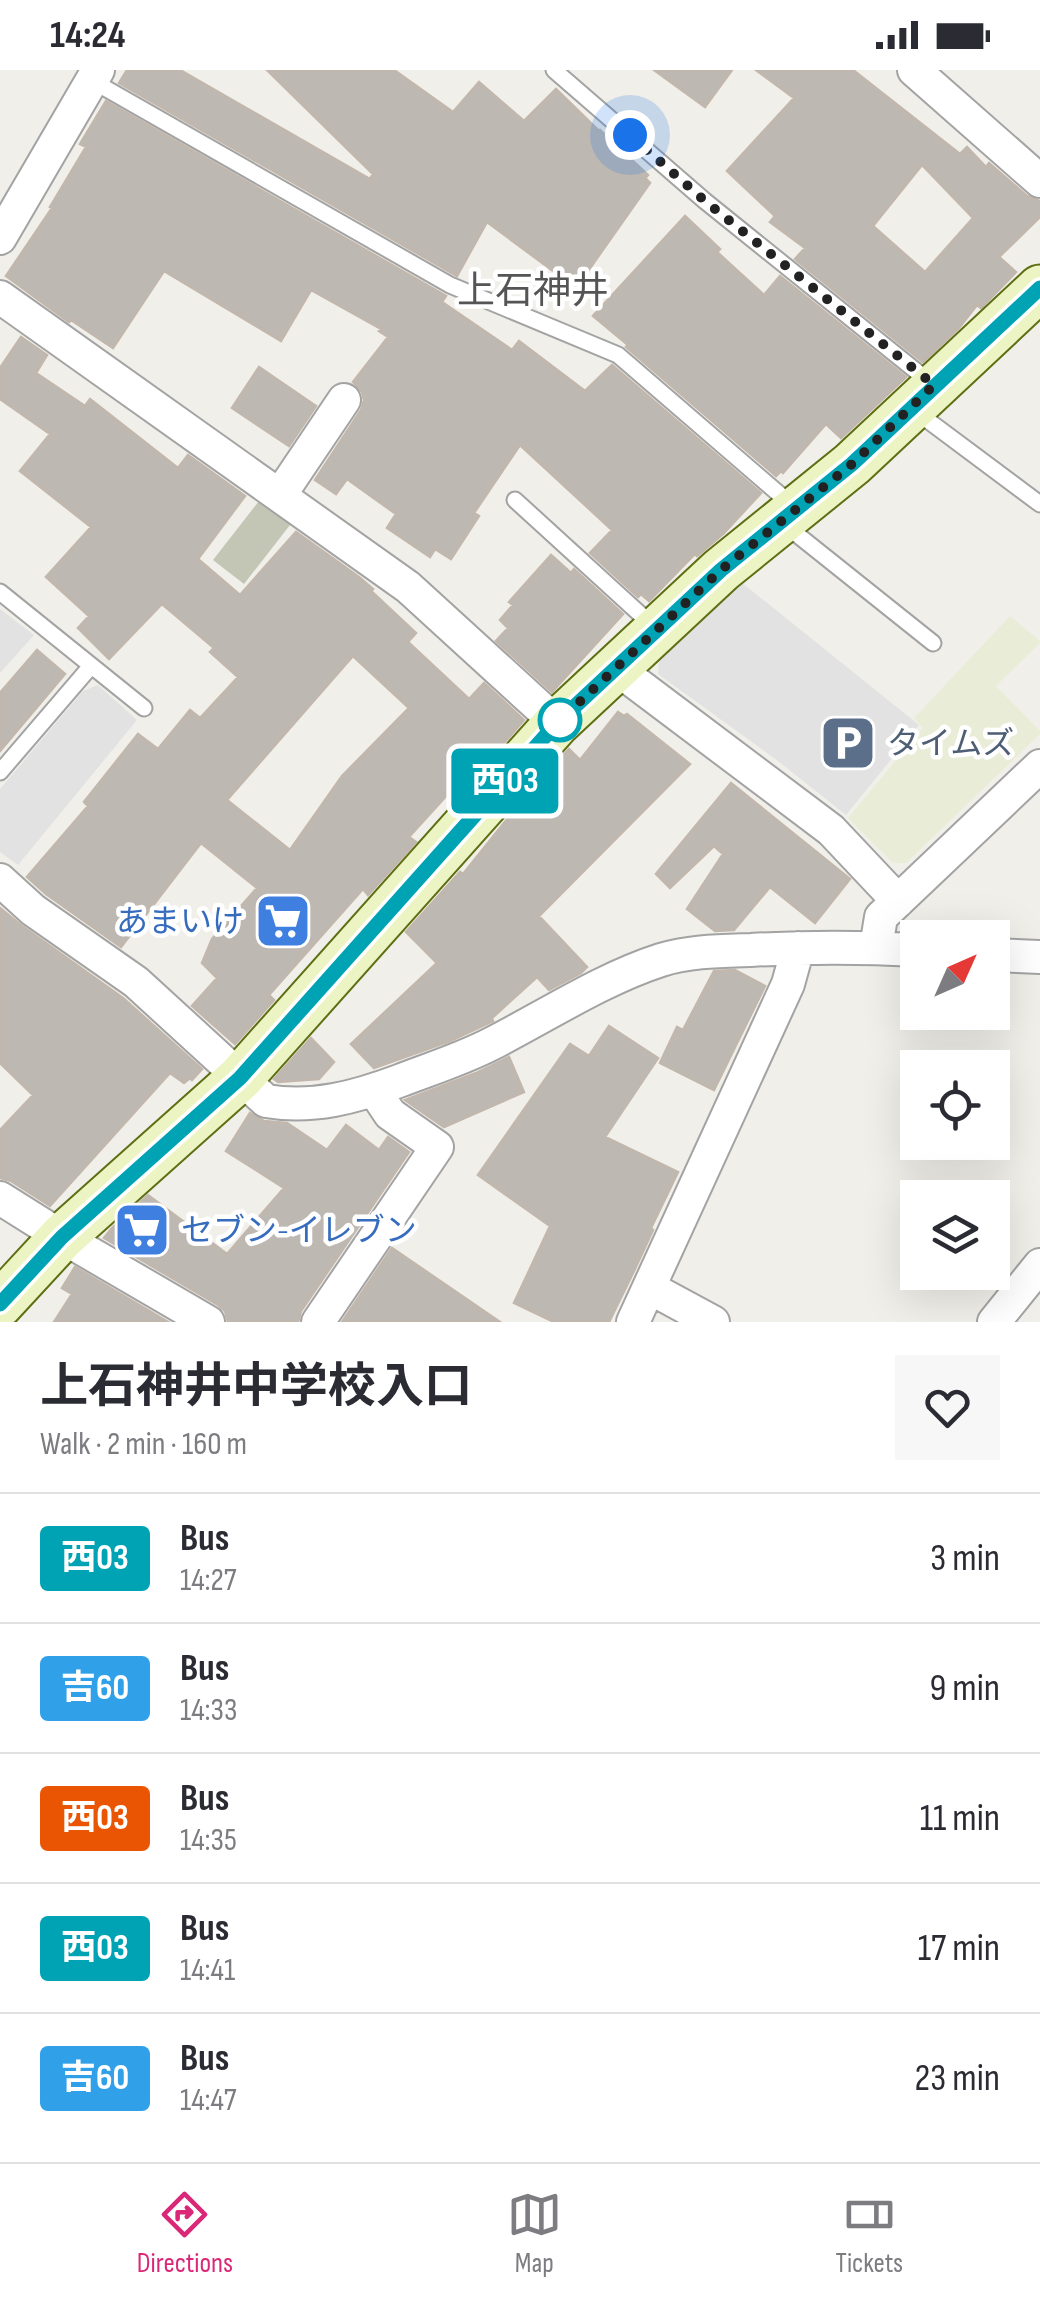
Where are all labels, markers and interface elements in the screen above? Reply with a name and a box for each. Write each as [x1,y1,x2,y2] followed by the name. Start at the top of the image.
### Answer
[50,13,126,58] text: 14:24
[605,110,655,160] your location
[457,269,609,314] district label: 上石神井
[539,699,581,741] unlabelled marker
[818,713,878,773] parking icon: タイムズ
[887,725,1014,764] place label: タイムズ
[448,748,562,814] line badge: 西03
[471,760,539,803] text: 西03
[253,891,313,951] supermarket icon: あまいけ
[116,903,244,942] place label: あまいけ
[900,920,1010,1030] north arrow
[900,920,1010,1290] map controls
[900,1050,1010,1160] button: locate
[900,1180,1010,1290] button: layers
[112,1200,172,1260] supermarket icon: セブン-イレブン
[181,1212,417,1251] place label: セブン-イレブン
[895,1355,1000,1460] button: heart
[40,1359,472,1416] text: 上石神井中学校入口
[40,1425,247,1464] text: Walk · 2 min · 160 m
[180,1516,229,1561] text: Bus
[930,1536,1000,1581] text: 3 min
[61,1537,129,1580] text: 西03
[180,1561,237,1600] text: 14:27
[180,1646,229,1691] text: Bus
[929,1666,1000,1711] text: 9 min
[61,1667,129,1710] text: 吉60
[180,1691,237,1730] text: 14:33
[180,1776,229,1821] text: Bus
[920,1796,1000,1841] text: 11 min
[61,1797,129,1840] text: 西03
[180,1821,237,1860] text: 14:35
[180,1906,229,1951] text: Bus
[918,1926,1000,1971] text: 17 min
[61,1927,129,1970] text: 西03
[180,1951,235,1990] text: 14:41
[180,2036,229,2081] text: Bus
[915,2056,1000,2101] text: 23 min
[61,2057,129,2100] text: 吉60
[180,2081,237,2120] text: 14:47
[137,2187,233,2280] tab: Directions
[507,2187,562,2280] tab: Map
[836,2187,903,2280] tab: Tickets

